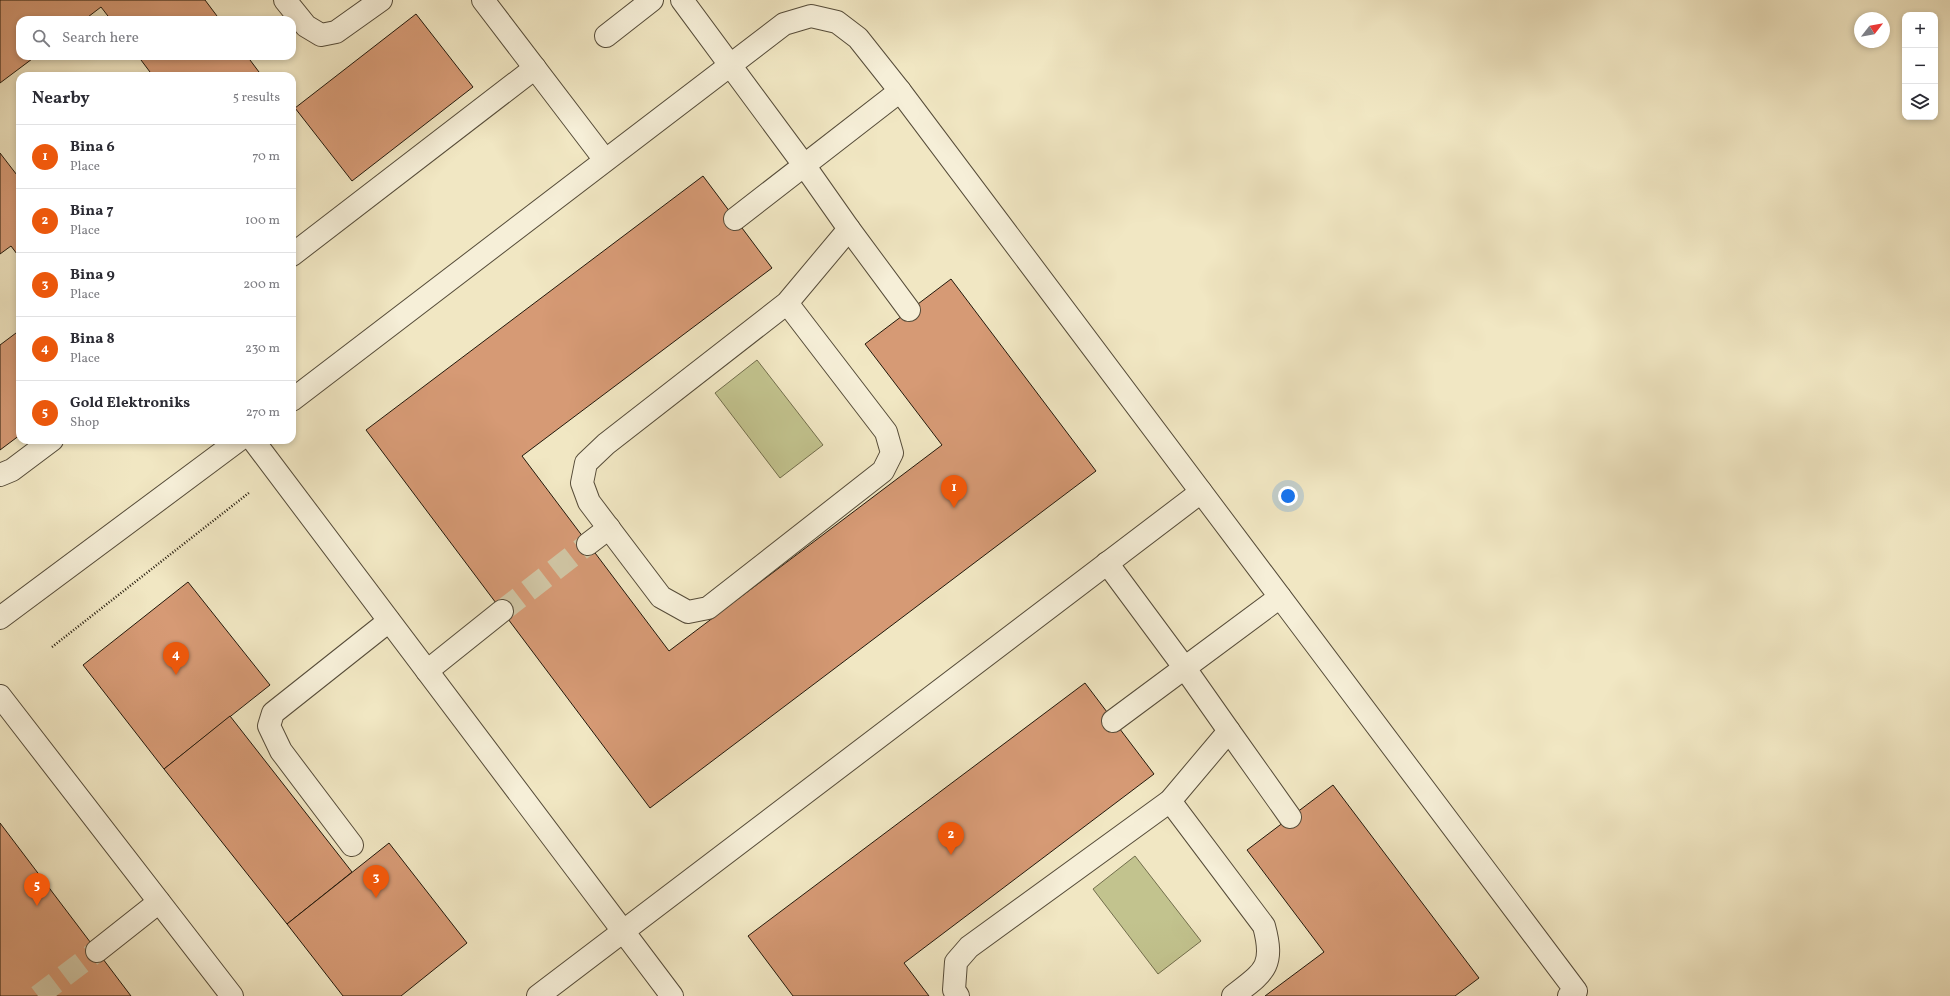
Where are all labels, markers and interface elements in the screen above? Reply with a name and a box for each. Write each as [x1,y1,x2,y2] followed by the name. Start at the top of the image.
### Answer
[1854,12,1890,48] north arrow
[1902,12,1938,120] map controls
[1902,12,1938,48] button: +
[16,16,296,60] search box
[30,27,52,49] icon: search
[62,28,139,49] text: Search here
[1902,48,1938,84] button: −
[1902,84,1938,120] button: layers
[32,87,90,110] text: Nearby
[233,89,280,107] text: 5 results
[70,137,115,158] text: Bina 6
[42,148,48,166] text: 1
[252,148,280,166] text: 70 m
[70,158,100,176] text: Place
[70,201,114,222] text: Bina 7
[42,212,48,230] text: 2
[245,212,280,230] text: 100 m
[70,222,100,240] text: Place
[70,265,115,286] text: Bina 9
[42,276,48,294] text: 3
[243,276,280,294] text: 200 m
[70,286,100,304] text: Place
[70,329,115,350] text: Bina 8
[41,340,49,358] text: 4
[245,340,280,358] text: 230 m
[70,350,100,368] text: Place
[70,393,190,414] text: Gold Elektroniks
[42,404,48,422] text: 5
[246,404,280,422] text: 270 m
[70,414,99,432] text: Shop
[941,475,967,508] pin: 1
[1278,486,1298,506] your location
[163,642,189,675] pin: 4
[938,822,964,855] pin: 2
[363,865,389,898] pin: 3
[24,873,50,906] pin: 5

